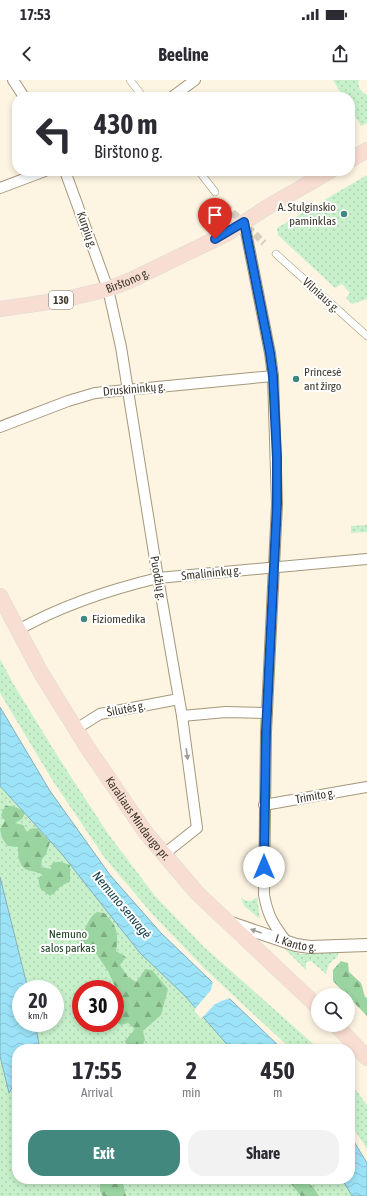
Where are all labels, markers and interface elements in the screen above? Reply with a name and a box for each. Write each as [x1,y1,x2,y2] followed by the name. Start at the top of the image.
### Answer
[20,6,51,23] text: 17:53
[16,43,38,65] icon: back
[329,43,351,65] icon: share
[158,44,209,65] text: Beeline
[28,108,80,160] icon: left
[94,108,157,140] text: 430 m
[94,141,162,162] text: Birštono g.
[198,198,232,239] pin
[278,200,336,228] place label: A. Stulginskio paminklas
[204,204,226,226] icon: arrive
[339,209,349,219] marker: A. Stulginskio paminklas
[74,210,100,250] street label: Kurpių g.
[104,265,151,296] street label: Birštono g.
[300,275,342,315] street label: Vilniaus g.
[49,291,73,309] road number: 130
[304,365,342,393] place label: Princesė ant žirgo
[291,374,301,384] marker: Princesė ant žirgo
[102,379,166,399] street label: Druskininkų g.
[147,555,169,601] street label: Puodžių g.
[181,563,241,583] street label: Smalininkų g.
[92,612,146,626] place label: Fiziomedika
[79,614,89,624] marker: Fiziomedika
[106,698,146,720] street label: Šilutės g.
[184,748,190,760] one-way arrow
[102,774,173,863] street label: Karaliaus Mindaugo pr.
[294,786,336,806] street label: Trimito g.
[243,846,285,888] position arrow
[89,868,155,942] water label: Nemuno senvagė
[41,927,95,955] park label: Nemuno salos parkas
[250,928,262,934] one-way arrow
[273,931,316,954] street label: I. Kanto g.
[72,980,124,1032] speed limit sign: 30
[311,988,355,1032] map controls
[311,988,355,1032] button: search
[29,989,47,1012] text: 20
[28,1010,48,1021] text: km/h
[72,1057,122,1084] text: 17:55
[186,1057,197,1084] text: 2
[261,1057,295,1084] text: 450
[81,1085,113,1100] text: Arrival
[182,1085,201,1100] text: min
[273,1085,282,1100] text: m
[28,1130,180,1176] button: Exit
[188,1130,339,1176] button: Share

